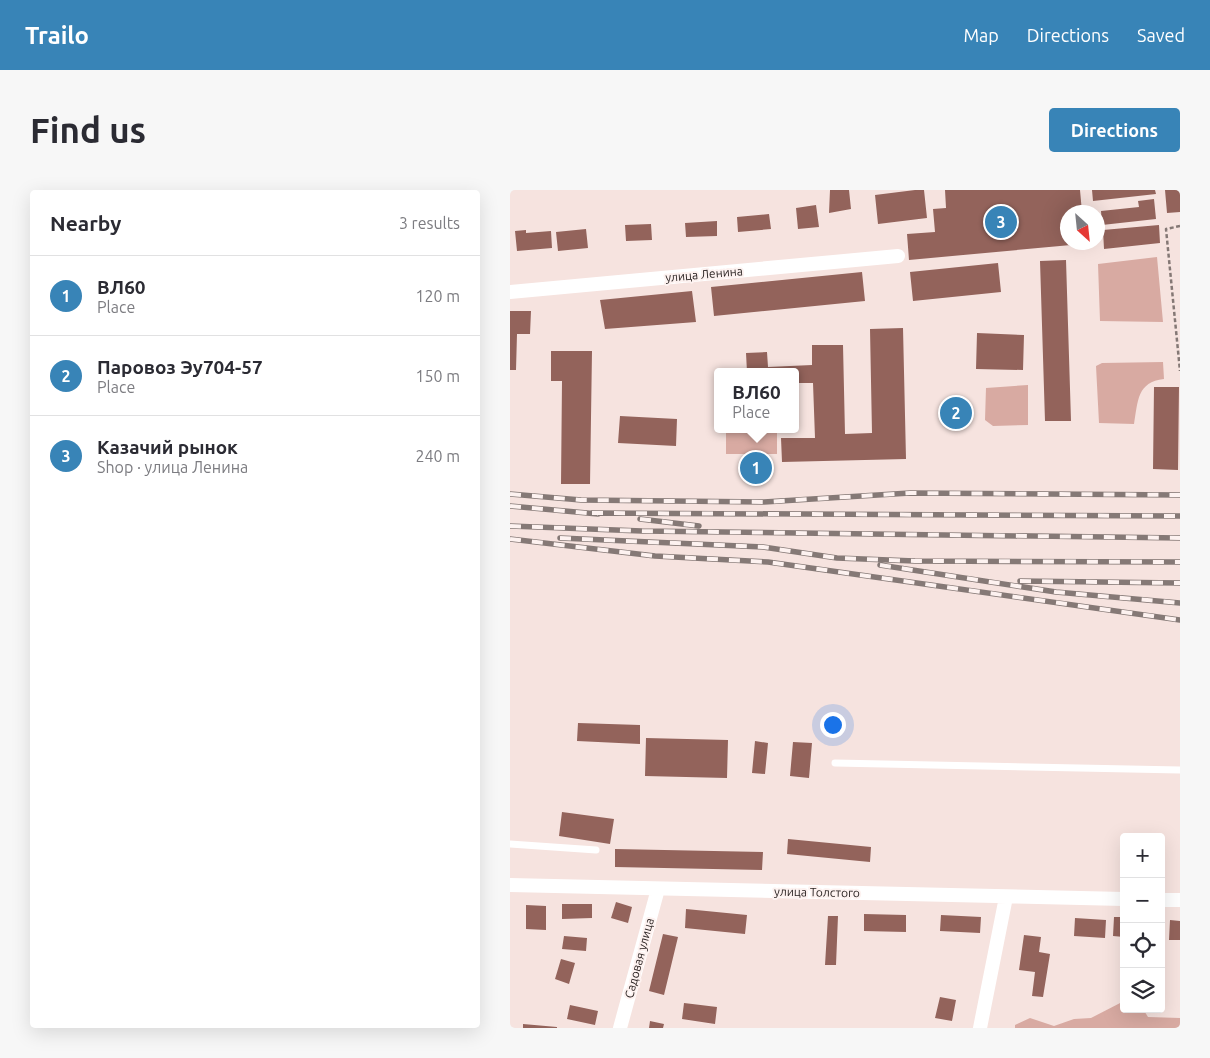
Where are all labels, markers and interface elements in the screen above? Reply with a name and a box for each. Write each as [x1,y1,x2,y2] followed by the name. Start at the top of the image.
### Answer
[25,22,89,49] text: Trailo
[963,25,999,45] text: Map
[1027,25,1109,45] text: Directions
[1137,25,1185,45] text: Saved
[1049,108,1180,152] button: Directions
[30,110,146,150] text: Find us
[985,203,1017,241] pin: 3
[1060,205,1105,250] north arrow
[50,211,121,235] text: Nearby
[399,214,460,232] text: 3 results
[665,264,743,284] street label: улица Ленина
[97,276,146,298] text: ВЛ60
[61,287,71,305] text: 1
[415,287,460,305] text: 120 m
[97,298,135,316] text: Place
[97,356,263,378] text: Паровоз Эу704-57
[61,367,71,385] text: 2
[415,367,460,385] text: 150 m
[714,368,799,433] popup
[97,378,135,396] text: Place
[732,381,781,403] text: ВЛ60
[940,394,972,432] pin: 2
[732,403,770,421] text: Place
[97,436,238,458] text: Казачий рынок
[61,447,71,465] text: 3
[415,447,460,465] text: 240 m
[740,449,772,487] pin: 1
[97,458,248,476] text: Shop · улица Ленина
[820,712,846,738] your location
[1120,833,1165,1013] map controls
[1120,833,1165,878] button: +
[1120,878,1165,923] button: −
[774,885,860,899] street label: улица Толстого
[622,917,656,999] street label: Садовая улица
[1120,923,1165,968] button: locate
[1120,968,1165,1013] button: layers

